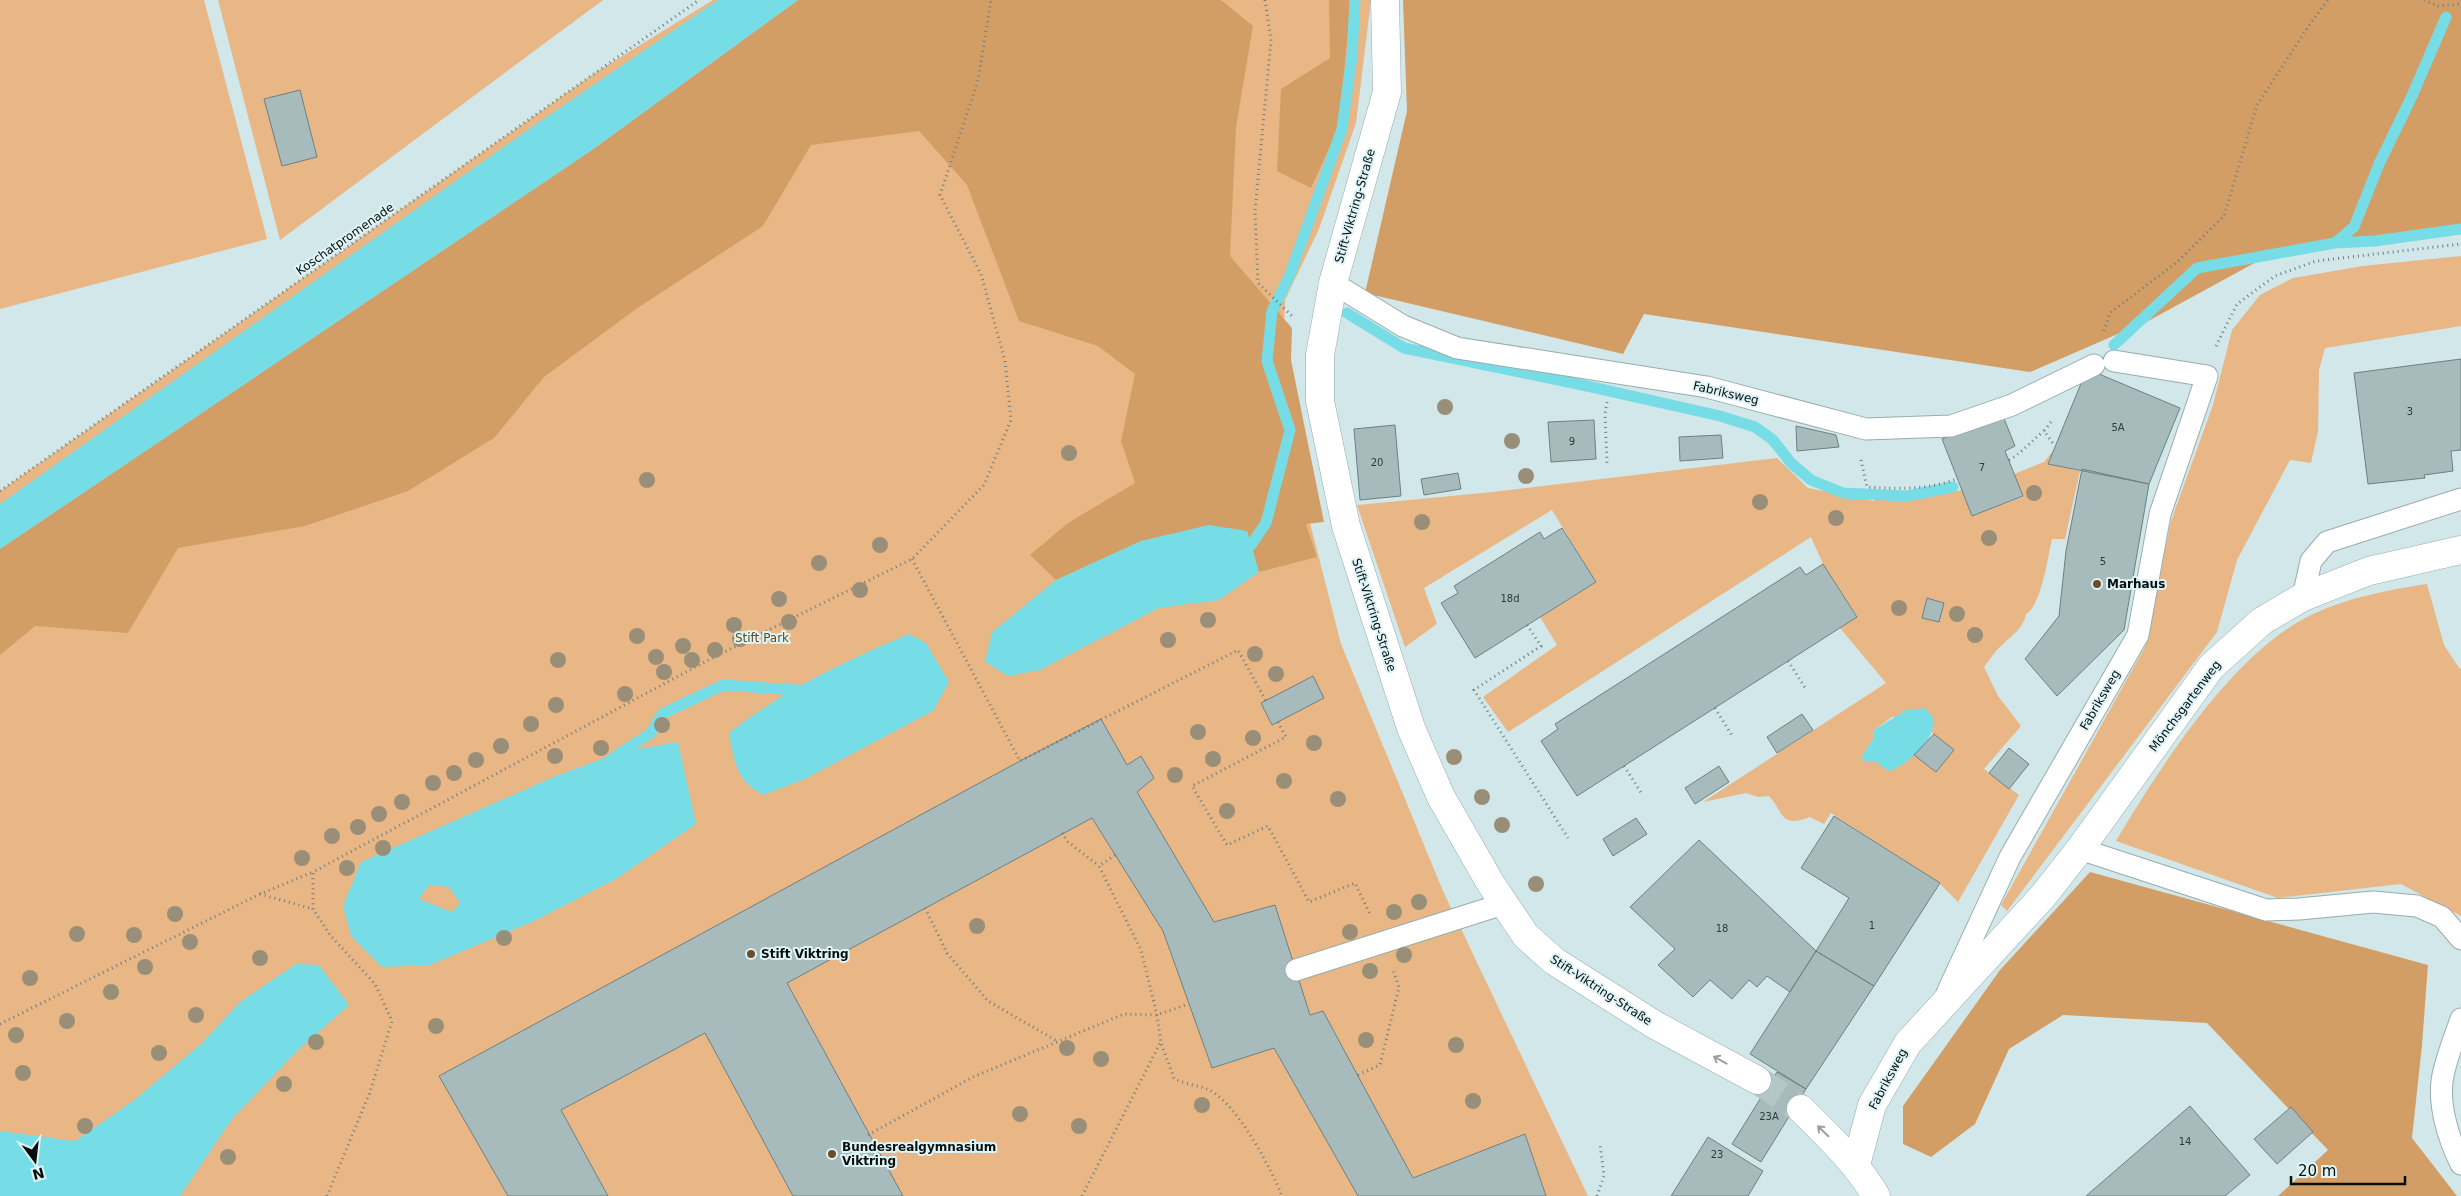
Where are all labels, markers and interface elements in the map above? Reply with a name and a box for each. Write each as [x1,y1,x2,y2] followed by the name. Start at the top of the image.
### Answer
[1332,147,1378,265] street label: Stift-Viktring-Straße
[294,200,396,278] street label: Koschatpromenade
[1692,379,1760,407] street label: Fabriksweg
[2407,406,2413,417] house number: 3
[2111,422,2125,433] house number: 5A
[1569,436,1575,447] house number: 9
[1371,457,1383,468] house number: 20
[1979,462,1985,473] house number: 7
[2100,556,2106,567] house number: 5
[1349,557,1399,673] street label: Stift-Viktring-Straße
[2107,577,2165,591] place label: Marhaus
[2091,578,2103,590] marker: Marhaus
[1500,593,1520,604] house number: 18d
[735,631,789,645] park label: Stift Park
[2146,658,2224,754] street label: Mönchsgartenweg
[2077,667,2123,733] street label: Fabriksweg
[1869,920,1875,931] house number: 1
[1716,923,1728,934] house number: 18
[761,947,849,961] place label: Stift Viktring
[745,948,757,960] marker: Stift Viktring
[1548,952,1654,1028] street label: Stift-Viktring-Straße
[1866,1046,1910,1112] street label: Fabriksweg
[1713,1055,1728,1065] one-way arrow
[1759,1111,1779,1122] house number: 23A
[1817,1125,1830,1137] one-way arrow
[10,1136,60,1186] north arrow
[2179,1136,2191,1147] house number: 14
[842,1140,996,1168] place label: Bundesrealgymnasium Viktring
[826,1148,838,1160] marker: Bundesrealgymnasium Viktring
[1711,1149,1723,1160] house number: 23
[2291,1154,2405,1186] scale bar
[2298,1162,2336,1180] text: 20 m
[31,1164,46,1183] text: N

